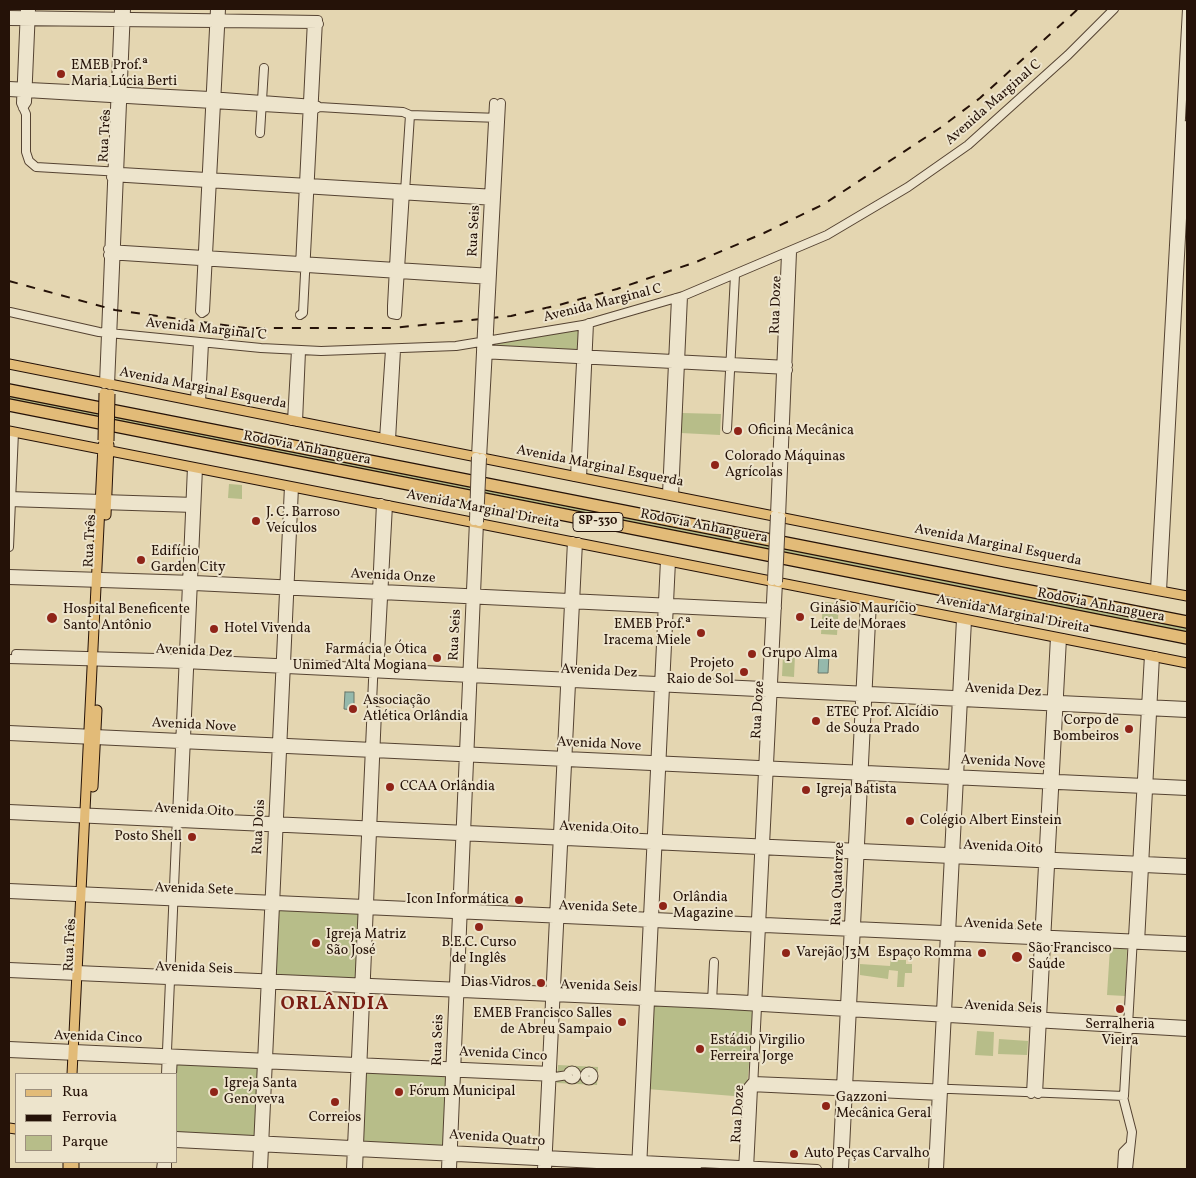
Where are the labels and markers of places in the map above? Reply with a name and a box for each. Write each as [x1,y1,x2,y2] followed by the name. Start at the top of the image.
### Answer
[71,58,177,90] place label: EMEB Prof.ª Maria Lúcia Berti
[55,68,67,80] marker: EMEB Prof.ª Maria Lúcia Berti
[748,423,854,439] place label: Oficina Mecânica
[732,425,744,437] marker: Oficina Mecânica
[725,449,845,482] place label: Colorado Máquinas Agrícolas
[709,459,721,471] marker: Colorado Máquinas Agrícolas
[266,505,340,538] place label: J. C. Barroso Veículos
[250,515,262,527] marker: J. C. Barroso Veículos
[151,544,226,576] place label: Edifício Garden City
[135,554,147,566] marker: Edifício Garden City
[810,601,916,634] place label: Ginásio Maurício Leite de Moraes
[63,602,190,634] place label: Hospital Beneficente Santo Antônio
[45,611,59,625] marker: Hospital Beneficente Santo Antônio
[794,611,806,623] marker: Ginásio Maurício Leite de Moraes
[603,617,691,650] place label: EMEB Prof.ª Iracema Miele
[224,621,311,637] place label: Hotel Vivenda
[208,623,220,635] marker: Hotel Vivenda
[695,627,707,639] marker: EMEB Prof.ª Iracema Miele
[293,642,427,674] place label: Farmácia e Ótica Unimed Alta Mogiana
[762,646,838,662] place label: Grupo Alma
[746,648,758,660] marker: Grupo Alma
[431,652,443,664] marker: Farmácia e Ótica Unimed Alta Mogiana
[666,656,734,689] place label: Projeto Raio de Sol
[738,666,750,678] marker: Projeto Raio de Sol
[363,693,468,726] place label: Associação Atlética Orlândia
[347,703,359,715] marker: Associação Atlética Orlândia
[826,705,939,738] place label: ETEC Prof. Alcídio de Souza Prado
[1053,713,1119,746] place label: Corpo de Bombeiros
[810,715,822,727] marker: ETEC Prof. Alcídio de Souza Prado
[1123,723,1135,735] marker: Corpo de Bombeiros
[400,779,495,795] place label: CCAA Orlândia
[384,781,396,793] marker: CCAA Orlândia
[816,782,897,798] place label: Igreja Batista
[800,784,812,796] marker: Igreja Batista
[920,813,1062,829] place label: Colégio Albert Einstein
[904,815,916,827] marker: Colégio Albert Einstein
[115,829,182,845] place label: Posto Shell
[186,831,198,843] marker: Posto Shell
[673,890,733,922] place label: Orlândia Magazine
[406,892,509,908] place label: Icon Informática
[513,894,525,906] marker: Icon Informática
[657,900,669,912] marker: Orlândia Magazine
[473,921,485,933] marker: B.E.C. Curso de Inglês
[326,927,406,960] place label: Igreja Matriz São José
[441,935,517,968] place label: B.E.C. Curso de Inglês
[310,937,322,949] marker: Igreja Matriz São José
[1028,941,1112,974] place label: São Francisco Saúde
[796,945,870,961] place label: Varejão J3M
[878,945,972,961] place label: Espaço Romma
[780,947,792,959] marker: Varejão J3M
[976,947,988,959] marker: Espaço Romma
[1010,950,1024,964] marker: São Francisco Saúde
[460,975,531,991] place label: Dias Vidros
[535,977,547,989] marker: Dias Vidros
[1114,1003,1126,1015] marker: Serralheria Vieira
[473,1006,612,1038] place label: EMEB Francisco Salles de Abreu Sampaio
[616,1016,628,1028] marker: EMEB Francisco Salles de Abreu Sampaio
[1085,1017,1155,1050] place label: Serralheria Vieira
[710,1033,805,1066] place label: Estádio Virgilio Ferreira Jorge
[694,1043,706,1055] marker: Estádio Virgilio Ferreira Jorge
[224,1076,297,1108] place label: Igreja Santa Genoveva
[409,1084,515,1100] place label: Fórum Municipal
[208,1086,220,1098] marker: Igreja Santa Genoveva
[393,1086,405,1098] marker: Fórum Municipal
[836,1090,931,1122] place label: Gazzoni Mecânica Geral
[329,1096,341,1108] marker: Correios
[820,1100,832,1112] marker: Gazzoni Mecânica Geral
[309,1110,361,1126] place label: Correios
[804,1146,929,1162] place label: Auto Peças Carvalho
[788,1148,800,1160] marker: Auto Peças Carvalho

